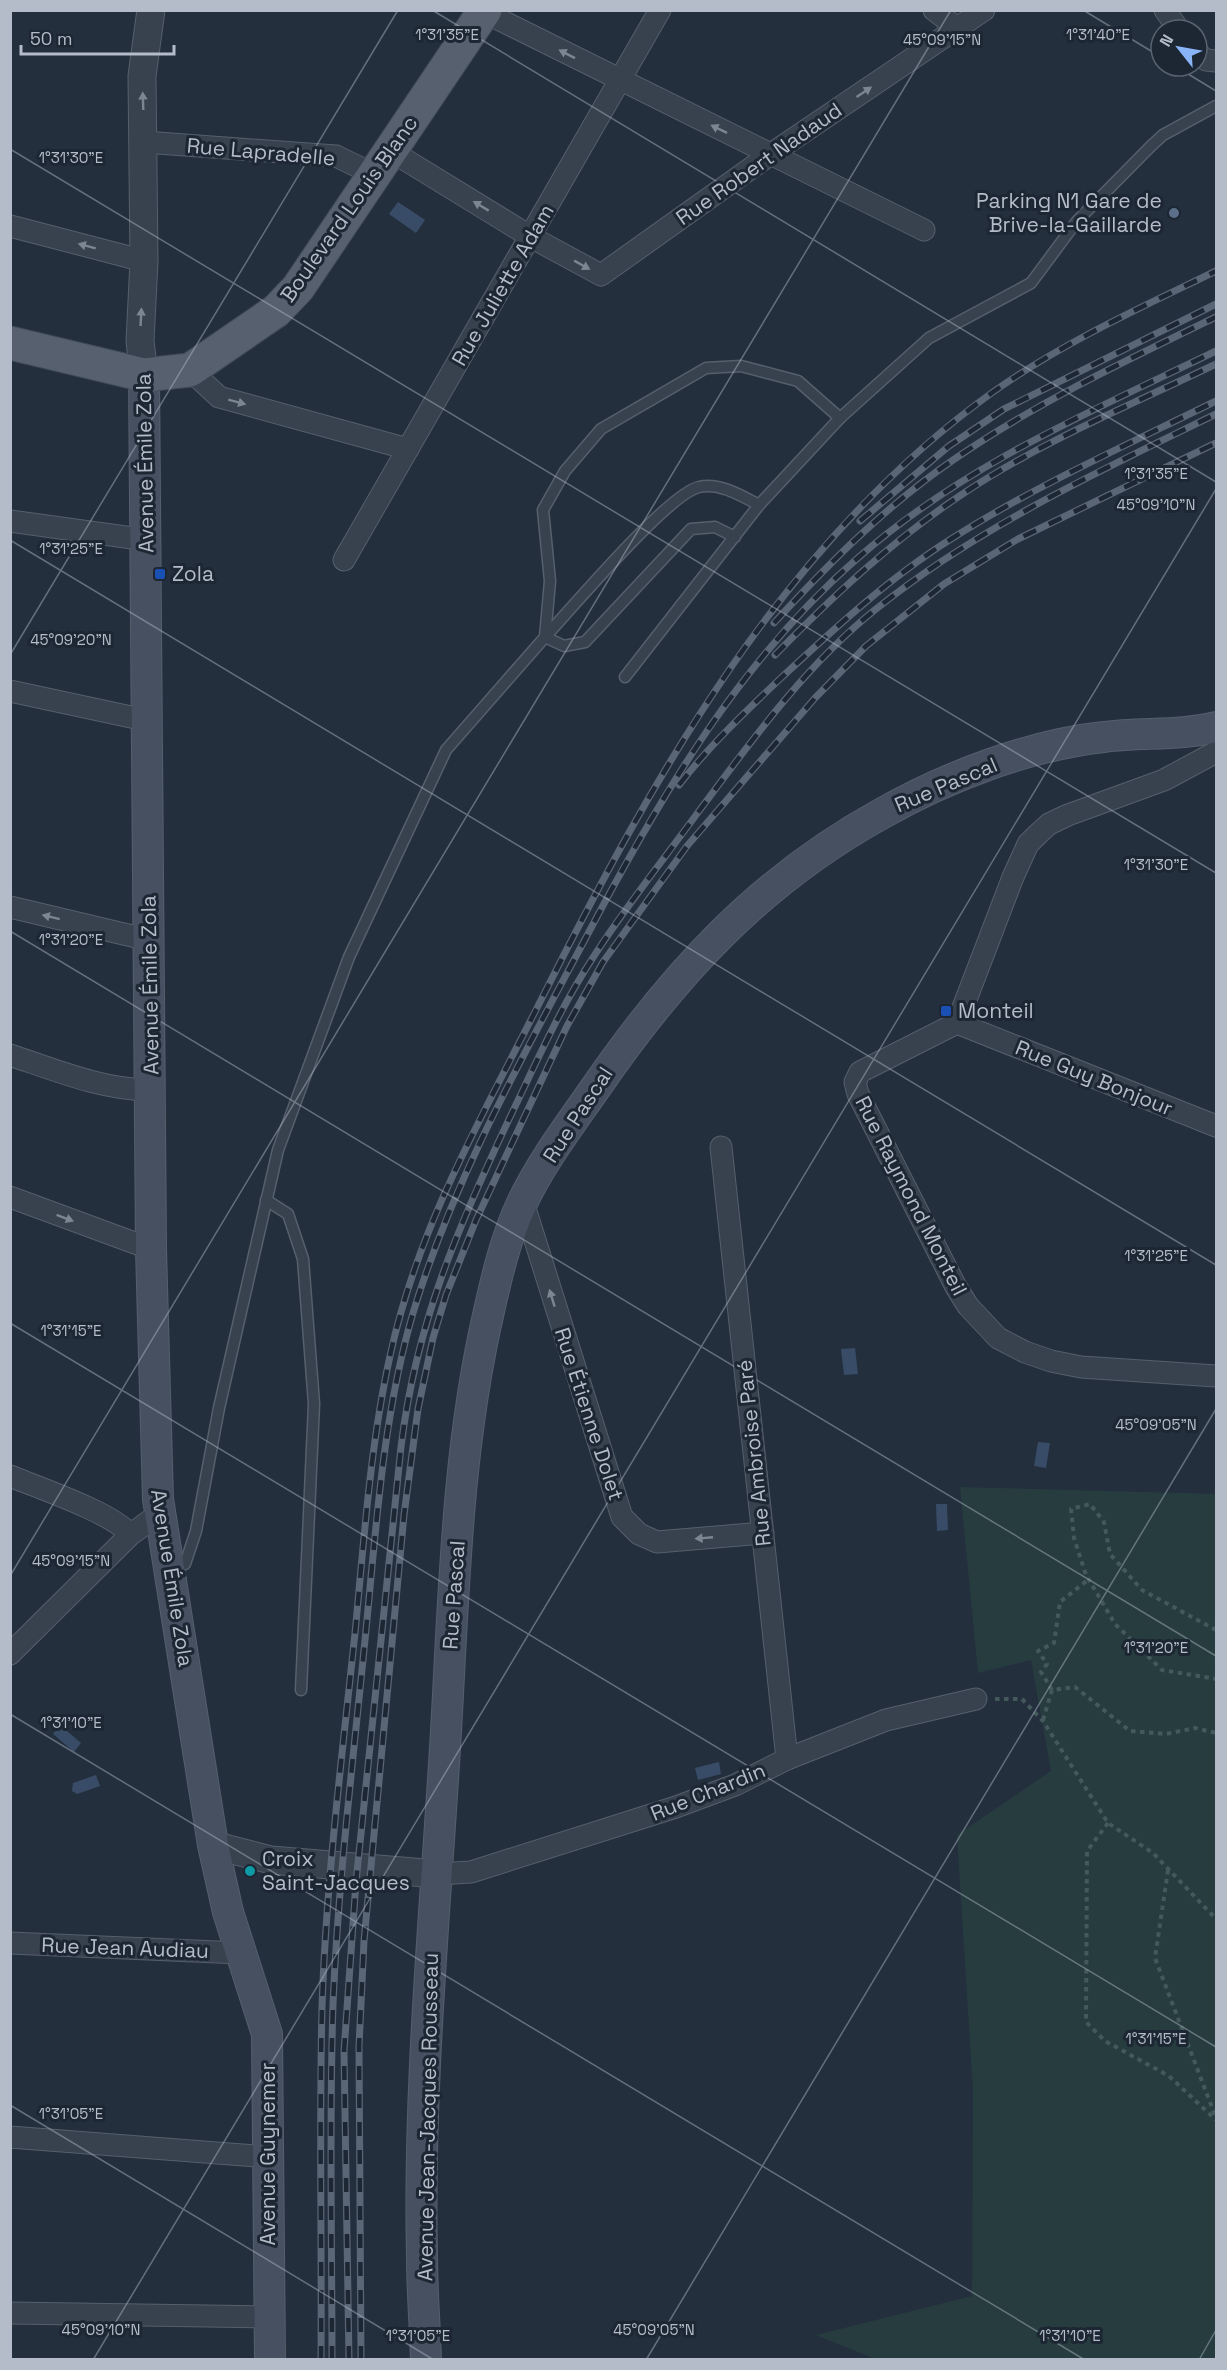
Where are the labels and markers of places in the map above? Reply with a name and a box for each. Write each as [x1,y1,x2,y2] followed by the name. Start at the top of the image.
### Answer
[976,187,1162,238] place label: Parking N1 Gare de Brive-la-Gaillarde
[1167,206,1181,220] marker: Parking N1 Gare de Brive-la-Gaillarde
[172,560,214,587] place label: Zola
[153,567,167,581] marker: Zola
[958,997,1034,1024] place label: Monteil
[939,1004,953,1018] marker: Monteil
[262,1845,410,1896] place label: Croix Saint-Jacques
[243,1864,257,1878] marker: Croix Saint-Jacques

